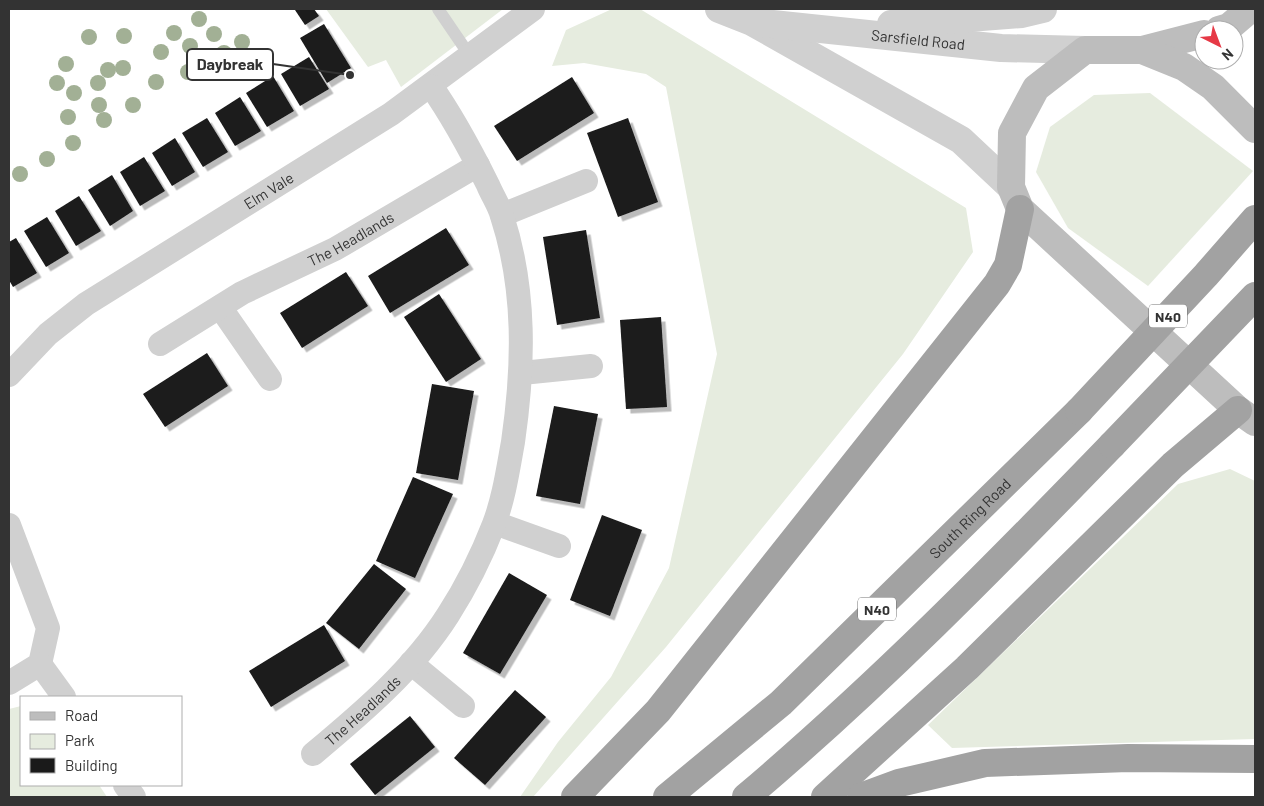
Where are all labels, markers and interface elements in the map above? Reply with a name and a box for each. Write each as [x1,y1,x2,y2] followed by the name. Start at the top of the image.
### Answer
[1194,20,1244,70] north arrow
[870,25,966,53] street label: Sarsfield Road
[1219,46,1237,64] text: N
[187,49,273,80] callout: Daybreak
[197,54,264,73] text: Daybreak
[240,168,297,213] street label: Elm Vale
[305,208,397,270] street label: The Headlands
[1149,304,1187,328] road number: N40
[925,474,1014,562] street label: South Ring Road
[858,598,896,620] road number: N40
[321,672,404,749] street label: The Headlands
[20,696,182,786] legend
[65,706,98,724] text: Road
[65,731,95,749] text: Park
[65,756,118,774] text: Building

